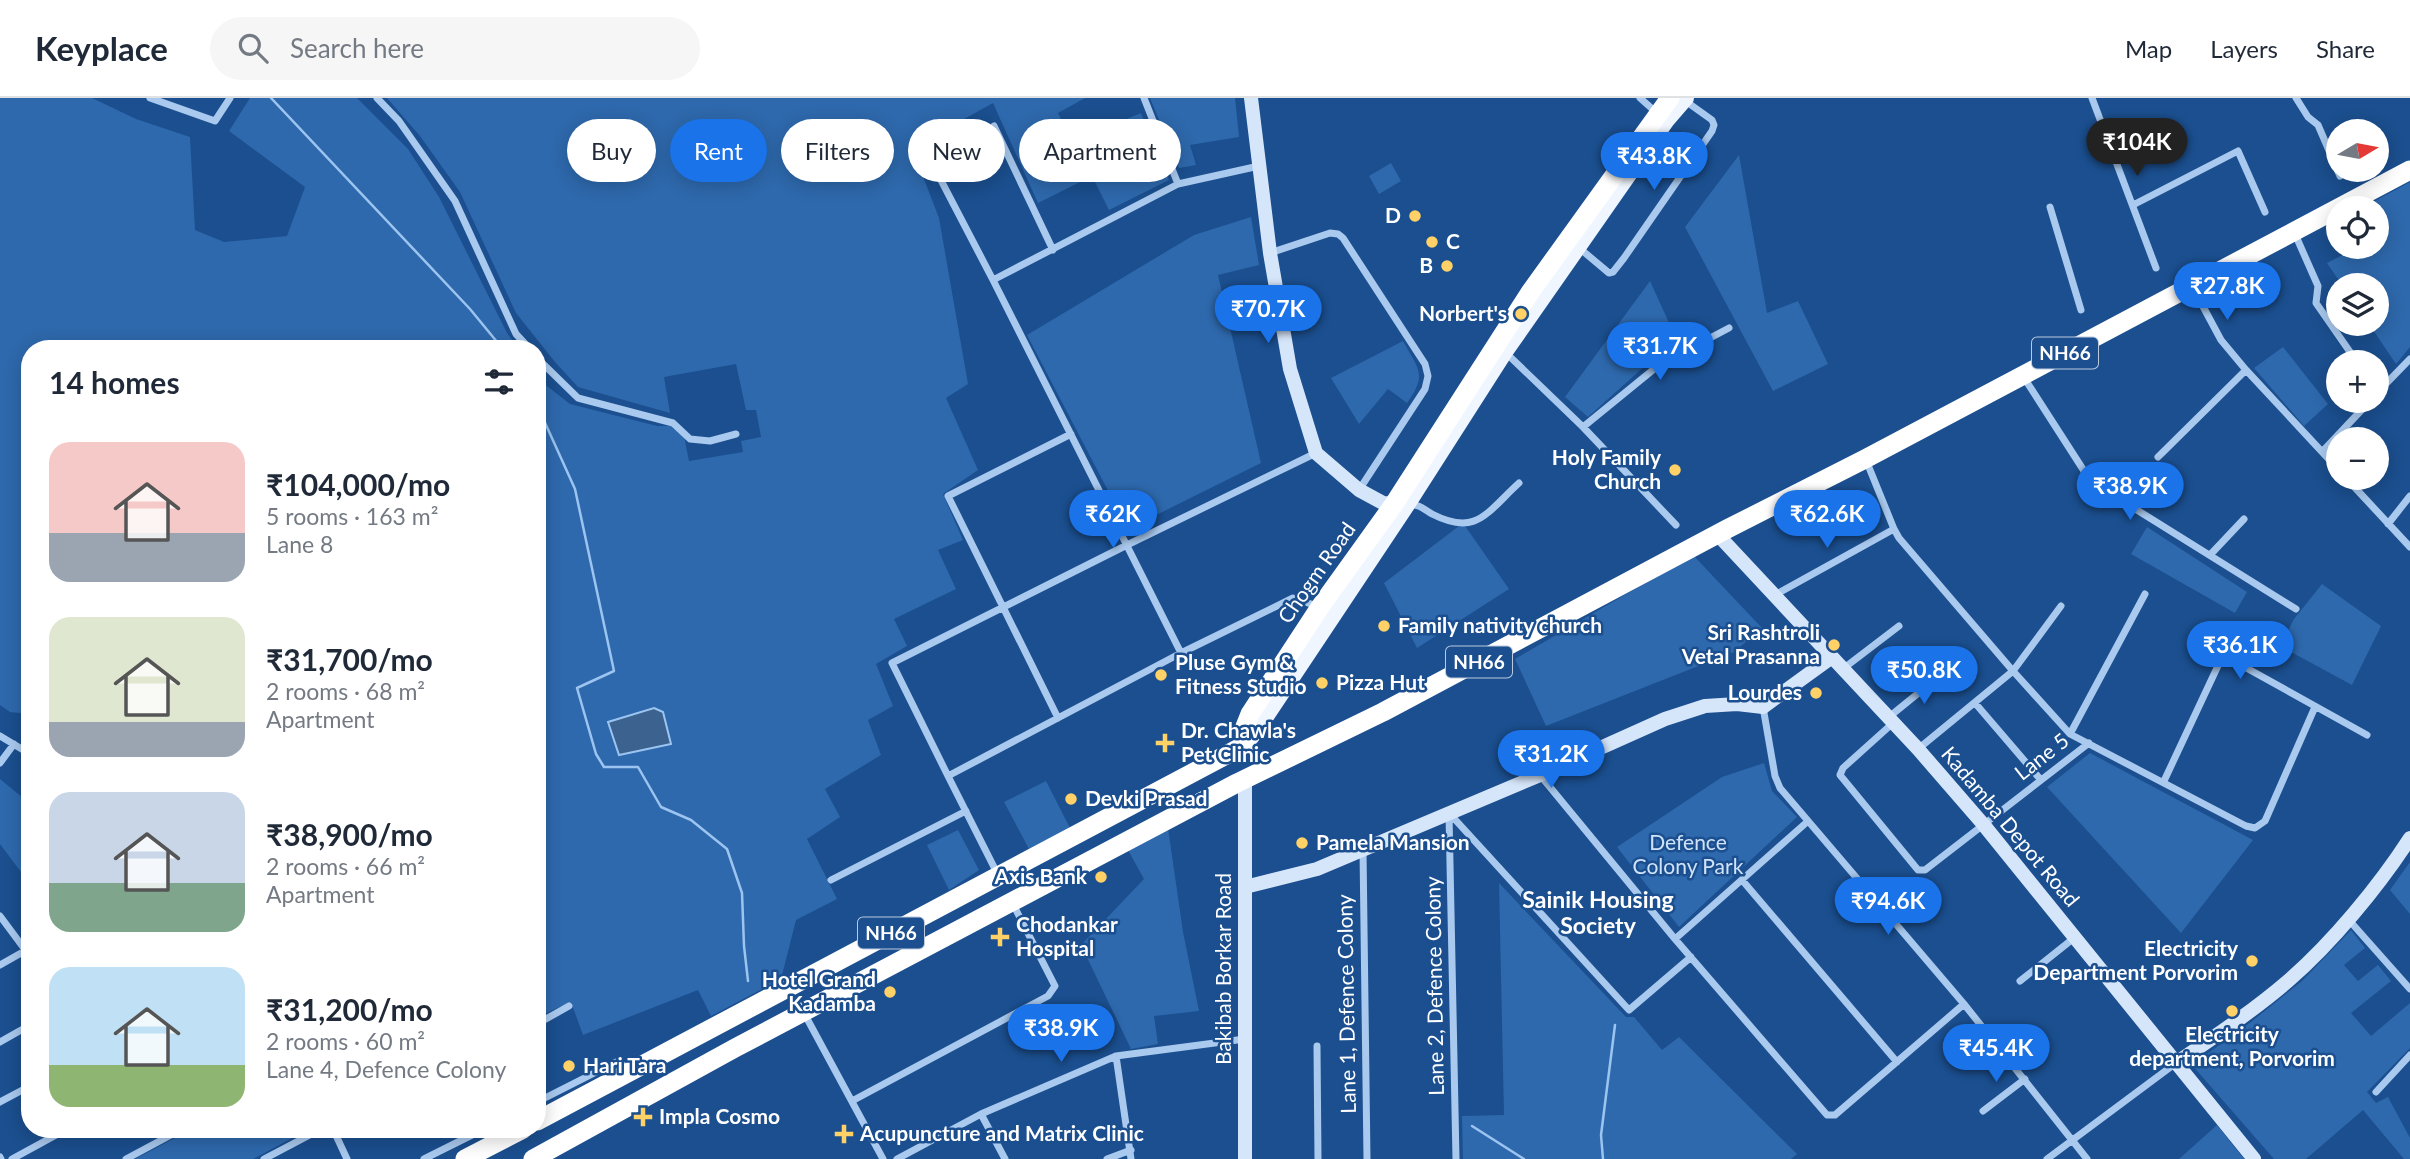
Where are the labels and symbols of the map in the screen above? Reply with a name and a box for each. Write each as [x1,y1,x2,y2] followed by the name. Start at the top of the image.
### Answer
[2088,118,2186,178] pin: ₹104K
[2326,119,2389,182] north arrow
[1597,132,1711,192] pin: ₹43.8K
[1385,202,1401,227] place label: D
[1407,208,1423,224] marker: D
[1446,228,1460,253] place label: C
[1424,234,1440,250] marker: C
[1419,252,1433,277] place label: B
[1439,258,1455,274] marker: B
[2170,262,2284,322] pin: ₹27.8K
[1211,286,1325,345] pin: ₹70.7K
[1419,300,1507,325] place label: Norbert's
[1513,306,1529,322] marker: Norbert's
[1603,322,1717,382] pin: ₹31.7K
[2032,338,2098,368] road number: NH66
[1552,444,1662,493] place label: Holy Family Church
[1667,462,1683,478] marker: Holy Family Church
[2073,462,2187,522] pin: ₹38.9K
[1072,490,1154,550] pin: ₹62K
[1770,490,1884,550] pin: ₹62.6K
[1272,517,1360,628] street label: Chogm Road
[1398,612,1602,637] place label: Family nativity church
[1376,618,1392,634] marker: Family nativity church
[1681,619,1820,668] place label: Sri Rashtroli Vetal Prasanna
[2183,622,2297,681] pin: ₹36.1K
[1826,637,1842,653] marker: Sri Rashtroli Vetal Prasanna
[1446,646,1512,678] road number: NH66
[1867,646,1981,706] pin: ₹50.8K
[1175,649,1307,698] place label: Pluse Gym & Fitness Studio
[1153,667,1169,683] marker: Pluse Gym & Fitness Studio
[1336,669,1425,694] place label: Pizza Hut
[1314,675,1330,691] marker: Pizza Hut
[1728,679,1802,704] place label: Lourdes
[1808,685,1824,701] marker: Lourdes
[1181,717,1296,766] place label: Dr. Chawla's Pet Clinic
[2009,727,2073,785] street label: Lane 5
[1494,730,1608,790] pin: ₹31.2K
[1155,733,1175,753] marker: Dr. Chawla's Pet Clinic
[1937,741,2085,911] street label: Kadamba Depot Road
[1085,785,1208,810] place label: Devki Prasad
[1063,791,1079,807] marker: Devki Prasad
[1316,829,1470,854] place label: Pamela Mansion
[1633,829,1744,878] park label: Defence Colony Park
[1294,835,1310,851] marker: Pamela Mansion
[993,863,1088,888] place label: Axis Bank
[1093,869,1109,885] marker: Axis Bank
[1210,873,1235,1065] street label: Bakibab Borkar Road
[1419,876,1448,1096] street label: Lane 2, Defence Colony
[1831,878,1945,937] pin: ₹94.6K
[1522,885,1674,939] district label: Sainik Housing Society
[1331,894,1360,1114] street label: Lane 1, Defence Colony
[1016,911,1118,960] place label: Chodankar Hospital
[858,918,924,948] road number: NH66
[990,927,1010,947] marker: Chodankar Hospital
[2033,935,2239,984] place label: Electricity Department Porvorim
[2244,953,2260,969] marker: Electricity Department Porvorim
[762,966,876,1015] place label: Hotel Grand Kadamba
[882,984,898,1000] marker: Hotel Grand Kadamba
[2224,1003,2240,1019] marker: Electricity department, Porvorim
[1004,1004,1118,1064] pin: ₹38.9K
[2129,1021,2335,1070] place label: Electricity department, Porvorim
[1939,1024,2053,1084] pin: ₹45.4K
[583,1052,667,1077] place label: Hari Tara
[561,1058,577,1074] marker: Hari Tara
[659,1103,780,1128] place label: Impla Cosmo
[633,1107,653,1127] marker: Impla Cosmo
[859,1120,1144,1145] place label: Acupuncture and Matrix Clinic
[834,1124,854,1144] marker: Acupuncture and Matrix Clinic

